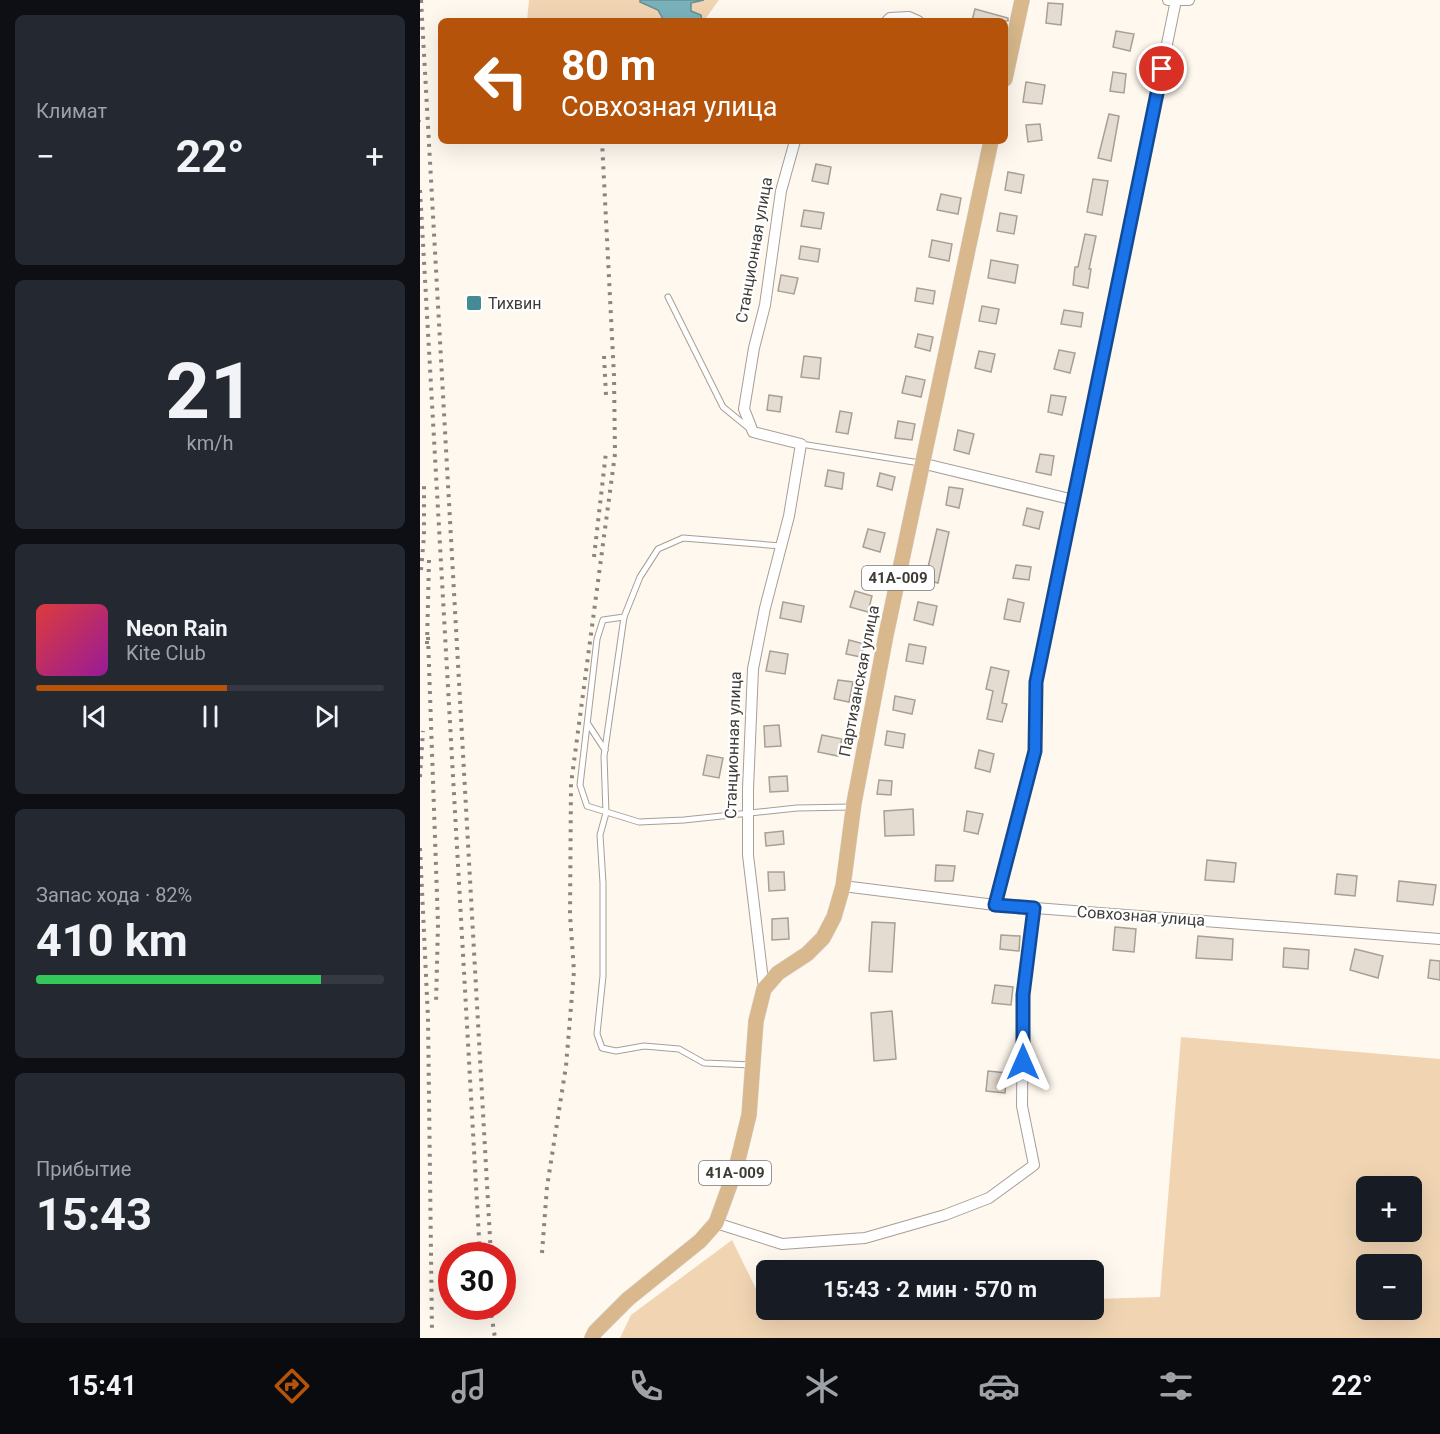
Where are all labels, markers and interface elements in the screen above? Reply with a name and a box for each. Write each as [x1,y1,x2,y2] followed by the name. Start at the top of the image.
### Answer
[561,41,656,90] text: 80 m
[462,42,540,120] icon: left
[1136,43,1187,94] pin
[1145,52,1178,85] icon: arrive
[561,91,778,123] text: Совхозная улица
[36,99,107,123] text: Климат
[175,130,245,183] text: 22°
[36,137,55,176] text: −
[365,137,384,176] text: +
[732,176,776,324] street label: Станционная улица
[465,294,483,312] marker: Тихвин
[488,294,541,313] place label: Тихвин
[165,346,255,437] text: 21
[187,431,233,455] text: km/h
[862,566,934,590] road number: 41А-009
[835,604,883,758] street label: Партизанская улица
[126,616,228,641] text: Neon Rain
[126,641,206,665] text: Kite Club
[721,671,745,819] street label: Станционная улица
[78,700,111,733] icon: previous
[194,700,227,733] icon: pause
[310,700,343,733] icon: next
[36,883,192,907] text: Запас хода · 82%
[1076,902,1206,930] street label: Совхозная улица
[36,914,188,967] text: 410 km
[991,1030,1055,1094] position arrow
[36,1157,131,1181] text: Прибытие
[699,1161,771,1185] road number: 41А-009
[1356,1176,1422,1320] map controls
[1356,1176,1422,1242] button: +
[36,1188,152,1241] text: 15:43
[438,1242,516,1320] speed limit sign: 30
[1356,1254,1422,1320] button: −
[823,1277,1037,1302] text: 15:43 · 2 мин · 570 m
[271,1365,313,1407] icon: directions
[448,1365,490,1407] icon: music
[625,1365,667,1407] icon: phone
[801,1365,843,1407] icon: climate
[978,1365,1020,1407] icon: car
[1155,1365,1197,1407] icon: filters
[67,1370,137,1402] text: 15:41
[1331,1370,1373,1402] text: 22°

